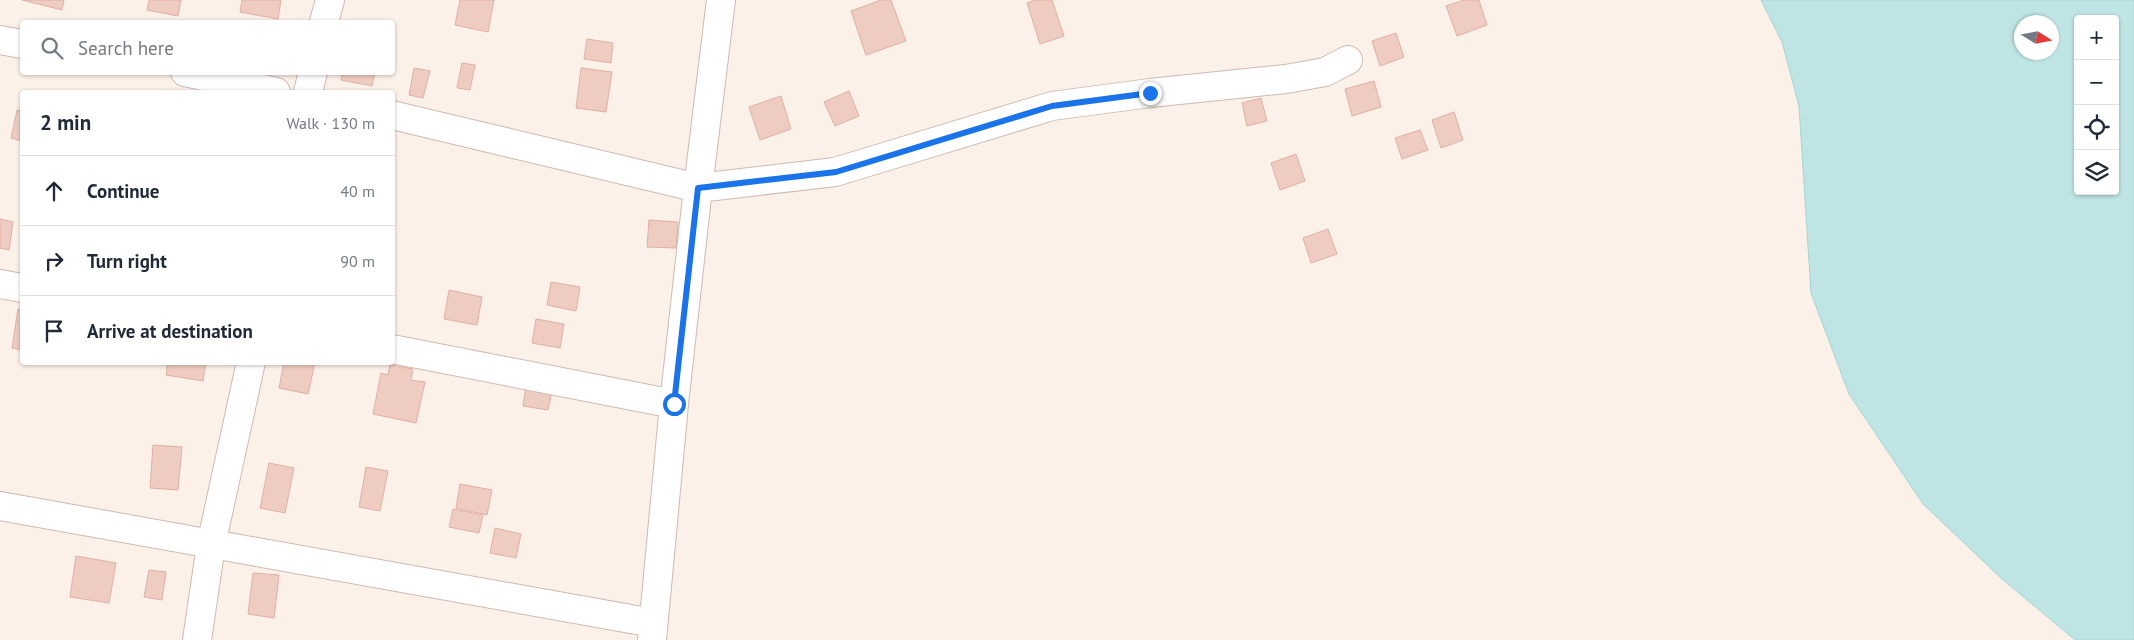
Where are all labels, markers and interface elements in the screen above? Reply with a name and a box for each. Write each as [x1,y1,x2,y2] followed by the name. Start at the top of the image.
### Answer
[2014,15,2059,60] north arrow
[2074,15,2119,195] map controls
[2074,15,2119,60] button: +
[20,20,395,75] search box
[38,34,66,62] icon: search
[78,36,174,60] text: Search here
[2074,60,2119,105] button: −
[1139,82,1162,105] route end
[2074,105,2119,150] button: locate
[40,109,91,136] text: 2 min
[286,113,375,133] text: Walk · 130 m
[2074,150,2119,195] button: layers
[40,177,68,205] icon: ahead
[87,179,159,203] text: Continue
[340,181,375,201] text: 40 m
[40,247,68,275] icon: right
[87,249,167,273] text: Turn right
[340,251,375,271] text: 90 m
[40,317,68,345] icon: arrive
[87,319,253,343] text: Arrive at destination
[663,393,686,416] route start

